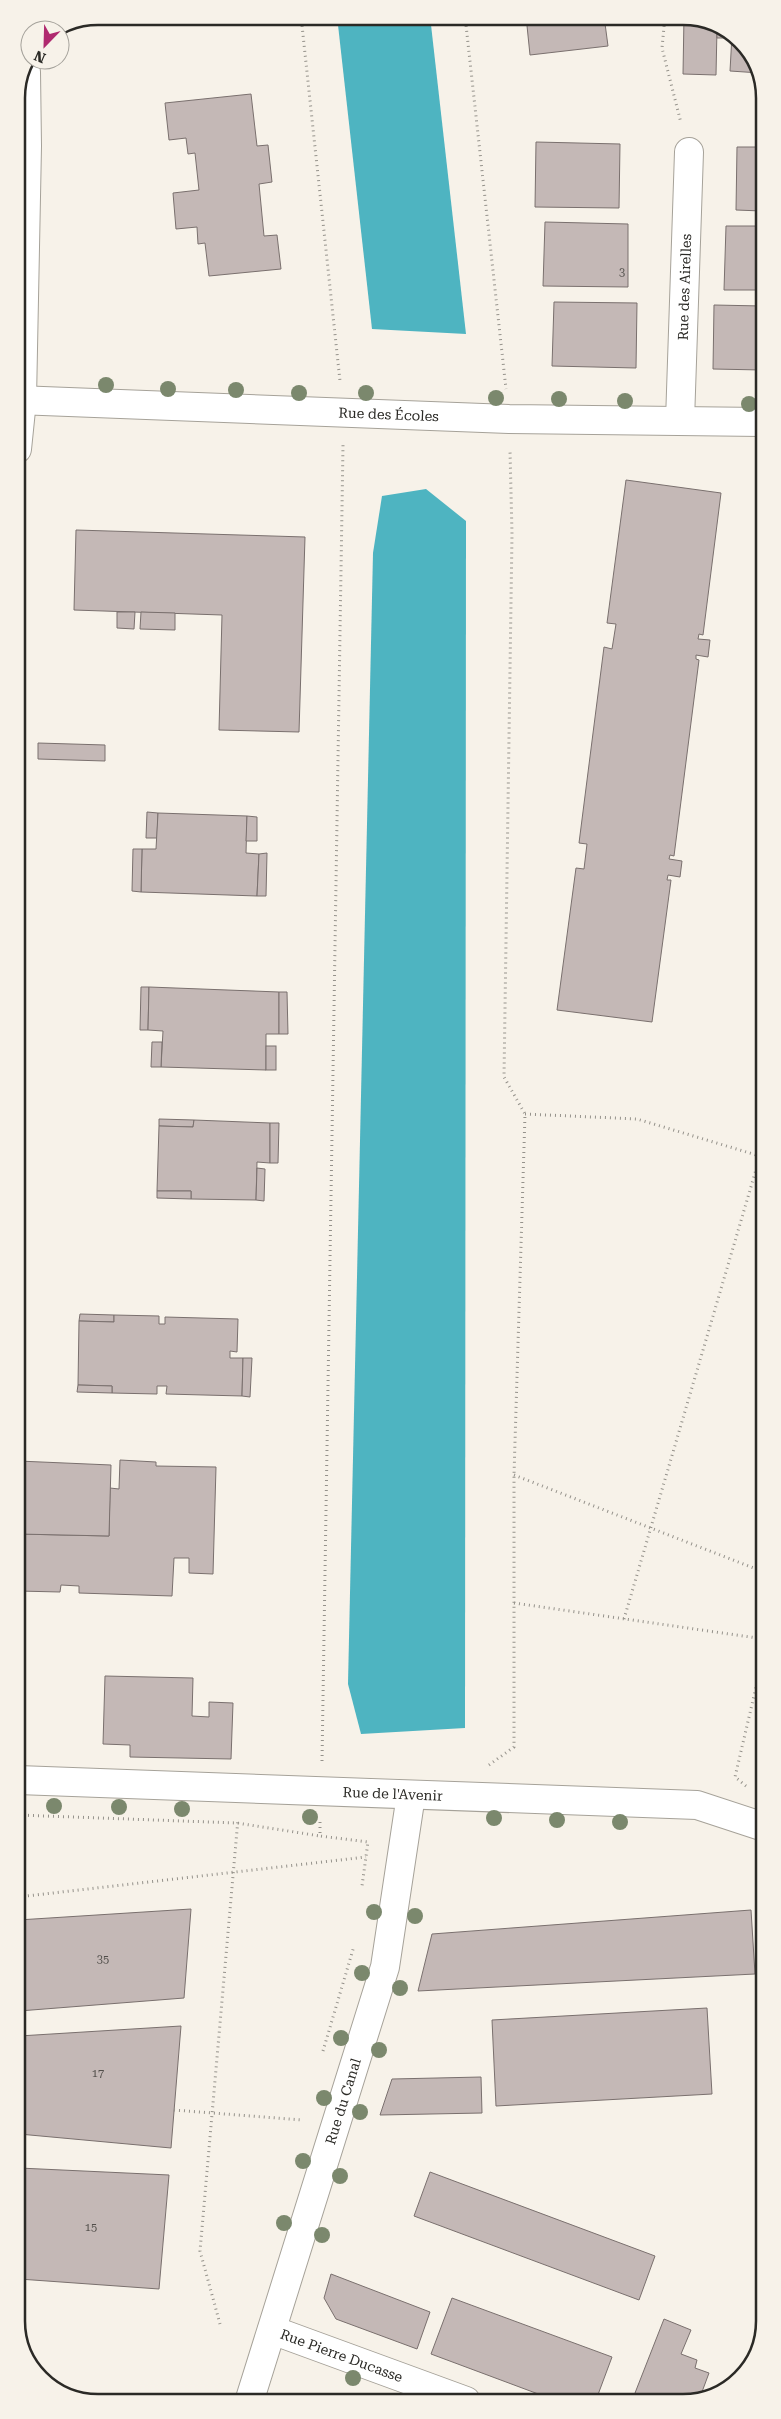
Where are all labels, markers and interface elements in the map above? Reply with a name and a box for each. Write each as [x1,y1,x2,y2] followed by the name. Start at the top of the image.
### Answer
[20,20,70,70] north arrow
[32,47,48,66] text: N
[675,233,694,341] street label: Rue des Airelles
[619,266,625,279] house number: 3
[338,404,440,424] street label: Rue des Écoles
[342,1784,443,1804] street label: Rue de l'Avenir
[97,1953,109,1966] house number: 35
[322,2056,364,2146] street label: Rue du Canal
[92,2067,104,2080] house number: 17
[85,2221,97,2234] house number: 15
[278,2326,405,2385] street label: Rue Pierre Ducasse

